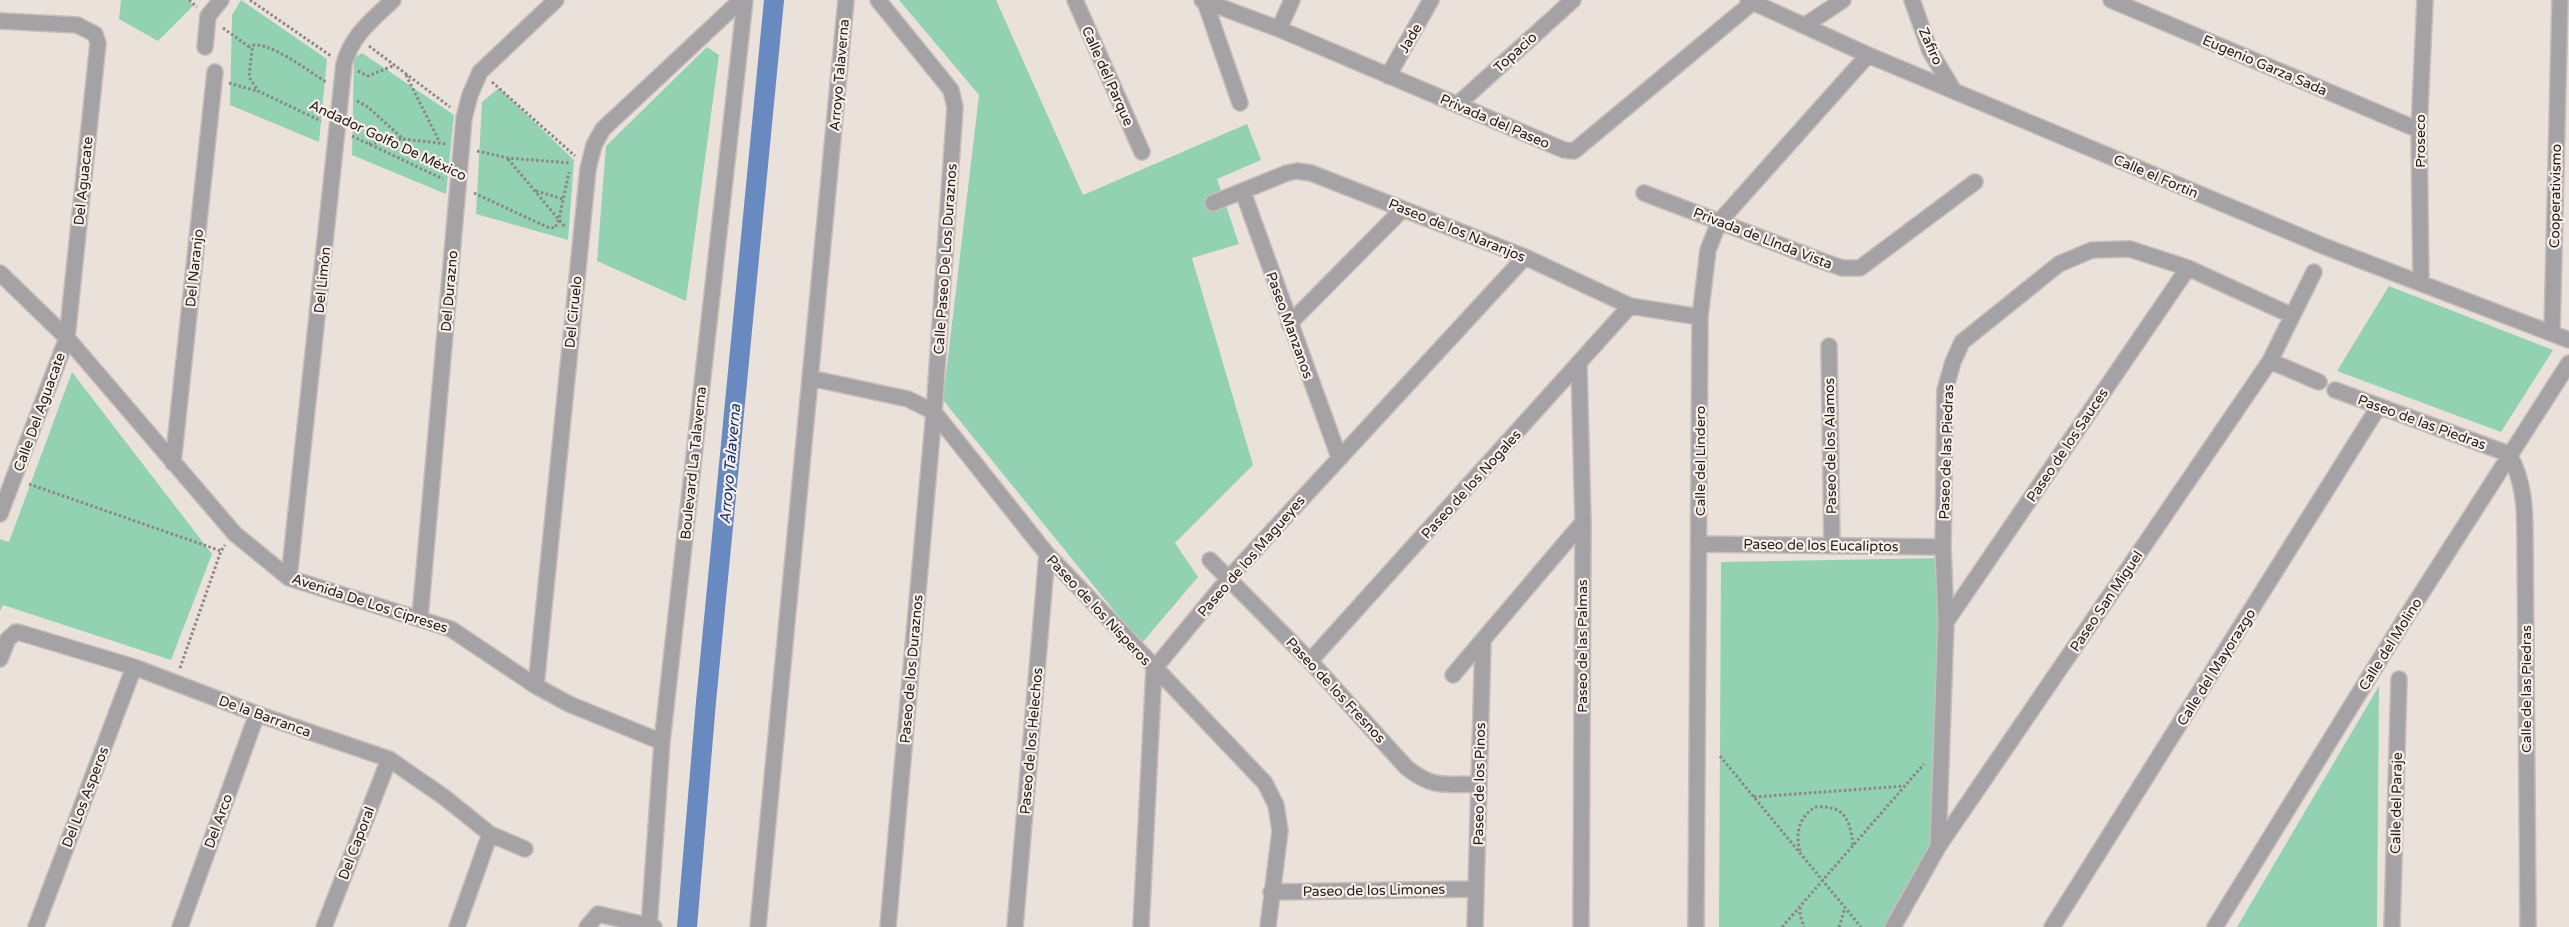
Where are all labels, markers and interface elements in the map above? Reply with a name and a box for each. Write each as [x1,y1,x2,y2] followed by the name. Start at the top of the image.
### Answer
[826,18,853,132] street label: Arroyo Talaverna
[1395,20,1426,56] street label: Jade
[1078,24,1137,129] street label: Calle del Parque
[1915,25,1946,68] street label: Zafiro
[1490,29,1540,76] street label: Topacio
[2200,32,2330,99] street label: Eugenio Garza Sada
[1437,91,1552,152] street label: Privada del Paseo
[306,96,469,184] street label: Andador Golfo De México
[2412,114,2429,168] street label: Proseco
[70,136,97,226] street label: Del Aguacate
[2546,144,2565,248] street label: Cooperativismo
[2111,151,2201,202] street label: Calle el Fortín
[930,163,961,355] street label: Calle Paseo De Los Duraznos
[1386,195,1528,266] street label: Paseo de los Naranjos
[1691,204,1835,273] street label: Privada de LInda Vista
[182,228,207,308] street label: Del Naranjo
[311,246,334,314] street label: Del Limón
[437,250,462,332] street label: Del Durazno
[1262,270,1317,381] street label: Paseo Manzanos
[561,275,586,349] street label: Del Ciruelo
[10,350,69,474] street label: Calle Del Aguacate
[1821,377,1840,514] street label: Paseo de los Alamos
[1936,384,1957,520] street label: Paseo de las Piedras
[2023,385,2112,505] street label: Paseo de los Sauces
[677,386,710,540] street label: Boulevard La Talaverna
[2355,391,2489,454] street label: Paseo de las Piedras
[716,403,744,525] water label: Arroyo Talaverna
[1692,406,1709,516] street label: Calle del Lindero
[1418,426,1525,542] street label: Paseo de los Nogales
[1194,492,1309,620] street label: Paseo de los Magueyes
[1743,536,1899,555] street label: Paseo de los Eucaliptos
[2066,548,2146,655] street label: Paseo San Miguel
[1043,552,1154,669] street label: Paseo de los Nísperos
[290,570,450,637] street label: Avenida De Los Cipreses
[1574,579,1591,713] street label: Paseo de las Palmas
[897,594,926,744] street label: Paseo de los Duraznos
[2355,595,2426,694] street label: Calle del Molino
[2174,606,2259,729] street label: Calle del Mayorazgo
[2518,625,2535,753] street label: Calle de las Piedras
[1282,634,1389,747] street label: Paseo de los Fresnos
[1017,667,1046,815] street label: Paseo de los Helechos
[216,692,313,741] street label: De la Barranca
[1470,722,1489,846] street label: Paseo de los Pinos
[58,744,113,850] street label: Del Los Asperos
[2387,752,2406,854] street label: Calle del Paraje
[201,792,236,851] street label: Del Arco
[335,804,378,882] street label: Del Caporal
[1303,881,1446,900] street label: Paseo de los Limones

